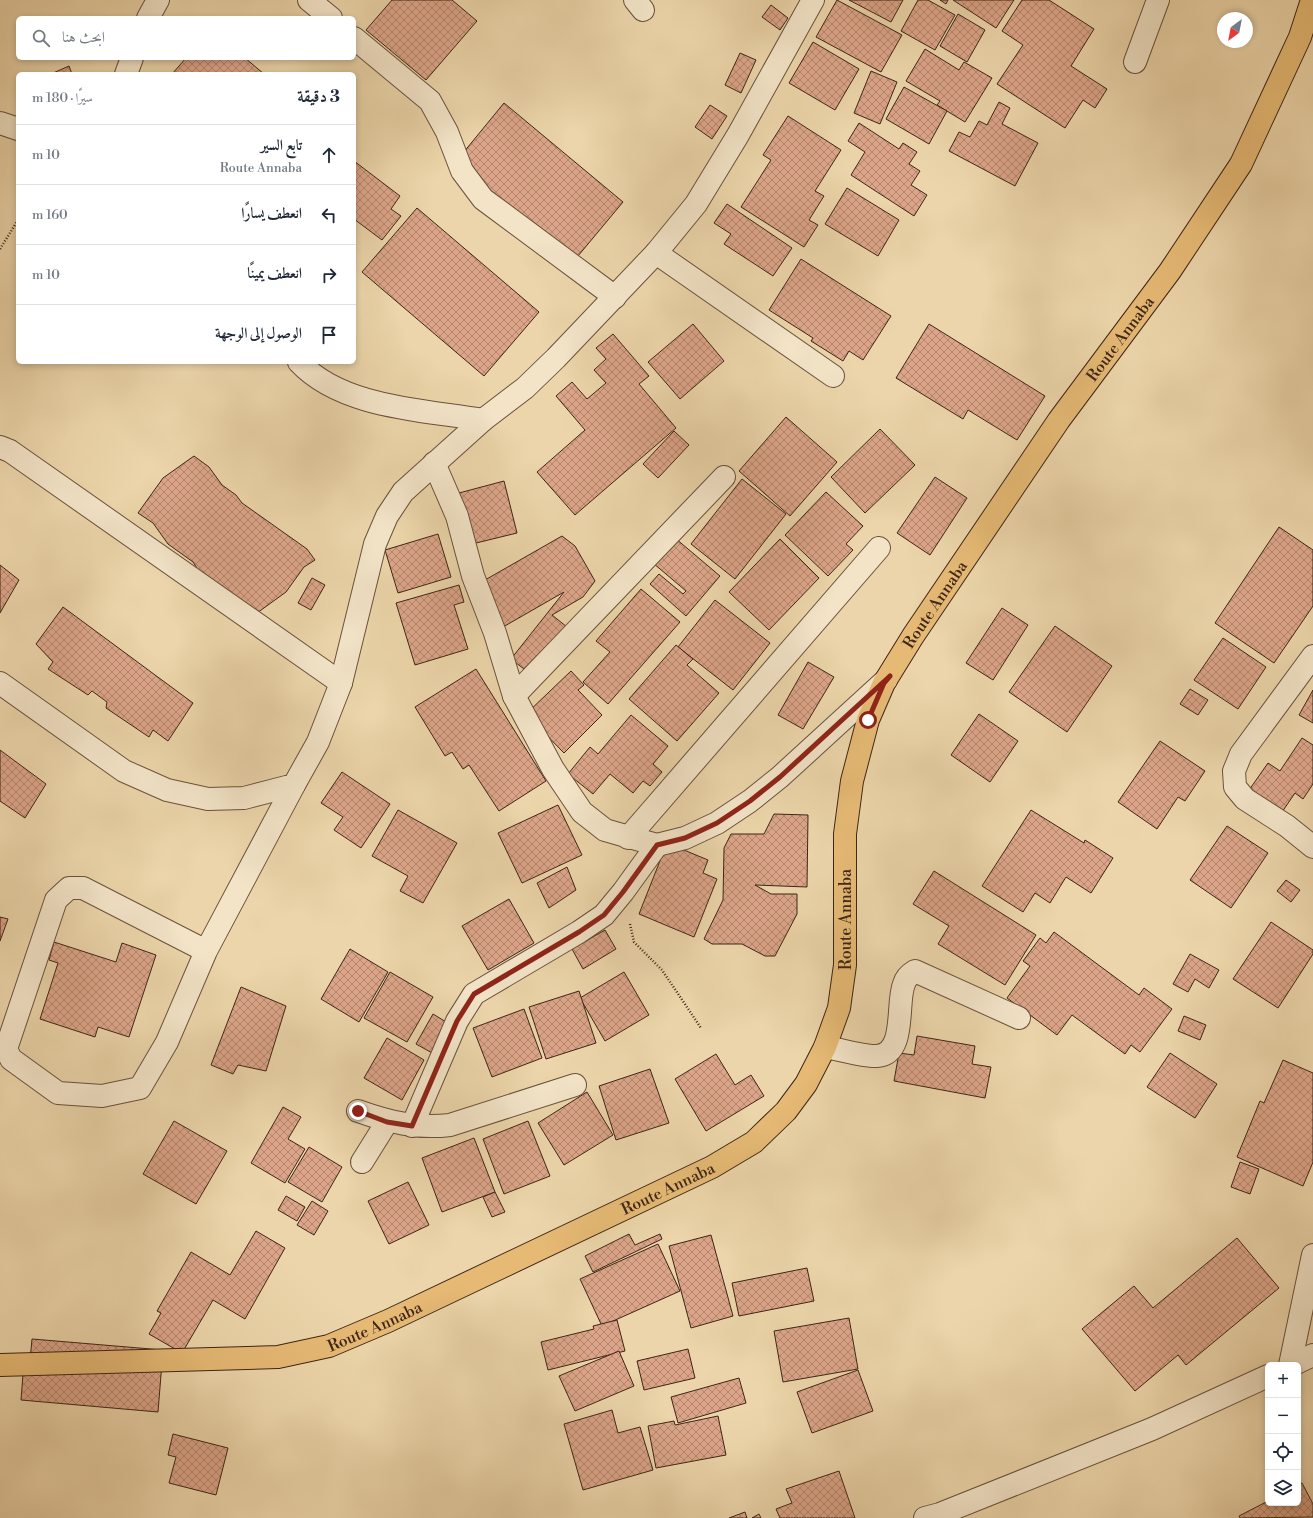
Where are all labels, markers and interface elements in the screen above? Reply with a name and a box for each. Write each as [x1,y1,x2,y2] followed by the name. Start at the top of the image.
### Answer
[1217,12,1253,48] north arrow
[16,16,356,60] search box
[30,27,52,49] icon: search
[62,28,105,47] text: ابحث هنا
[297,86,340,108] text: 3 دقيقة
[32,90,93,106] text: سيرًا · 180 m
[260,136,302,155] text: تابع السير
[318,144,340,166] icon: ahead
[32,147,60,163] text: 10 m
[220,160,302,176] text: Route Annaba
[241,204,302,223] text: انعطف يسارًا
[318,204,340,226] icon: left
[32,207,68,223] text: 160 m
[247,264,302,283] text: انعطف يمينًا
[318,264,340,286] icon: right
[32,267,60,283] text: 10 m
[1082,292,1159,386] street label: Route Annaba
[215,324,302,343] text: الوصول إلى الوجهة
[318,324,340,346] icon: arrive
[899,556,972,652] street label: Route Annaba
[859,711,877,729] route start
[836,868,856,970] street label: Route Annaba
[349,1102,367,1120] route end
[618,1158,719,1220] street label: Route Annaba
[325,1297,426,1357] street label: Route Annaba
[1265,1362,1301,1506] map controls
[1265,1362,1301,1398] button: +
[1265,1398,1301,1434] button: −
[1265,1434,1301,1470] button: locate
[1265,1470,1301,1506] button: layers

